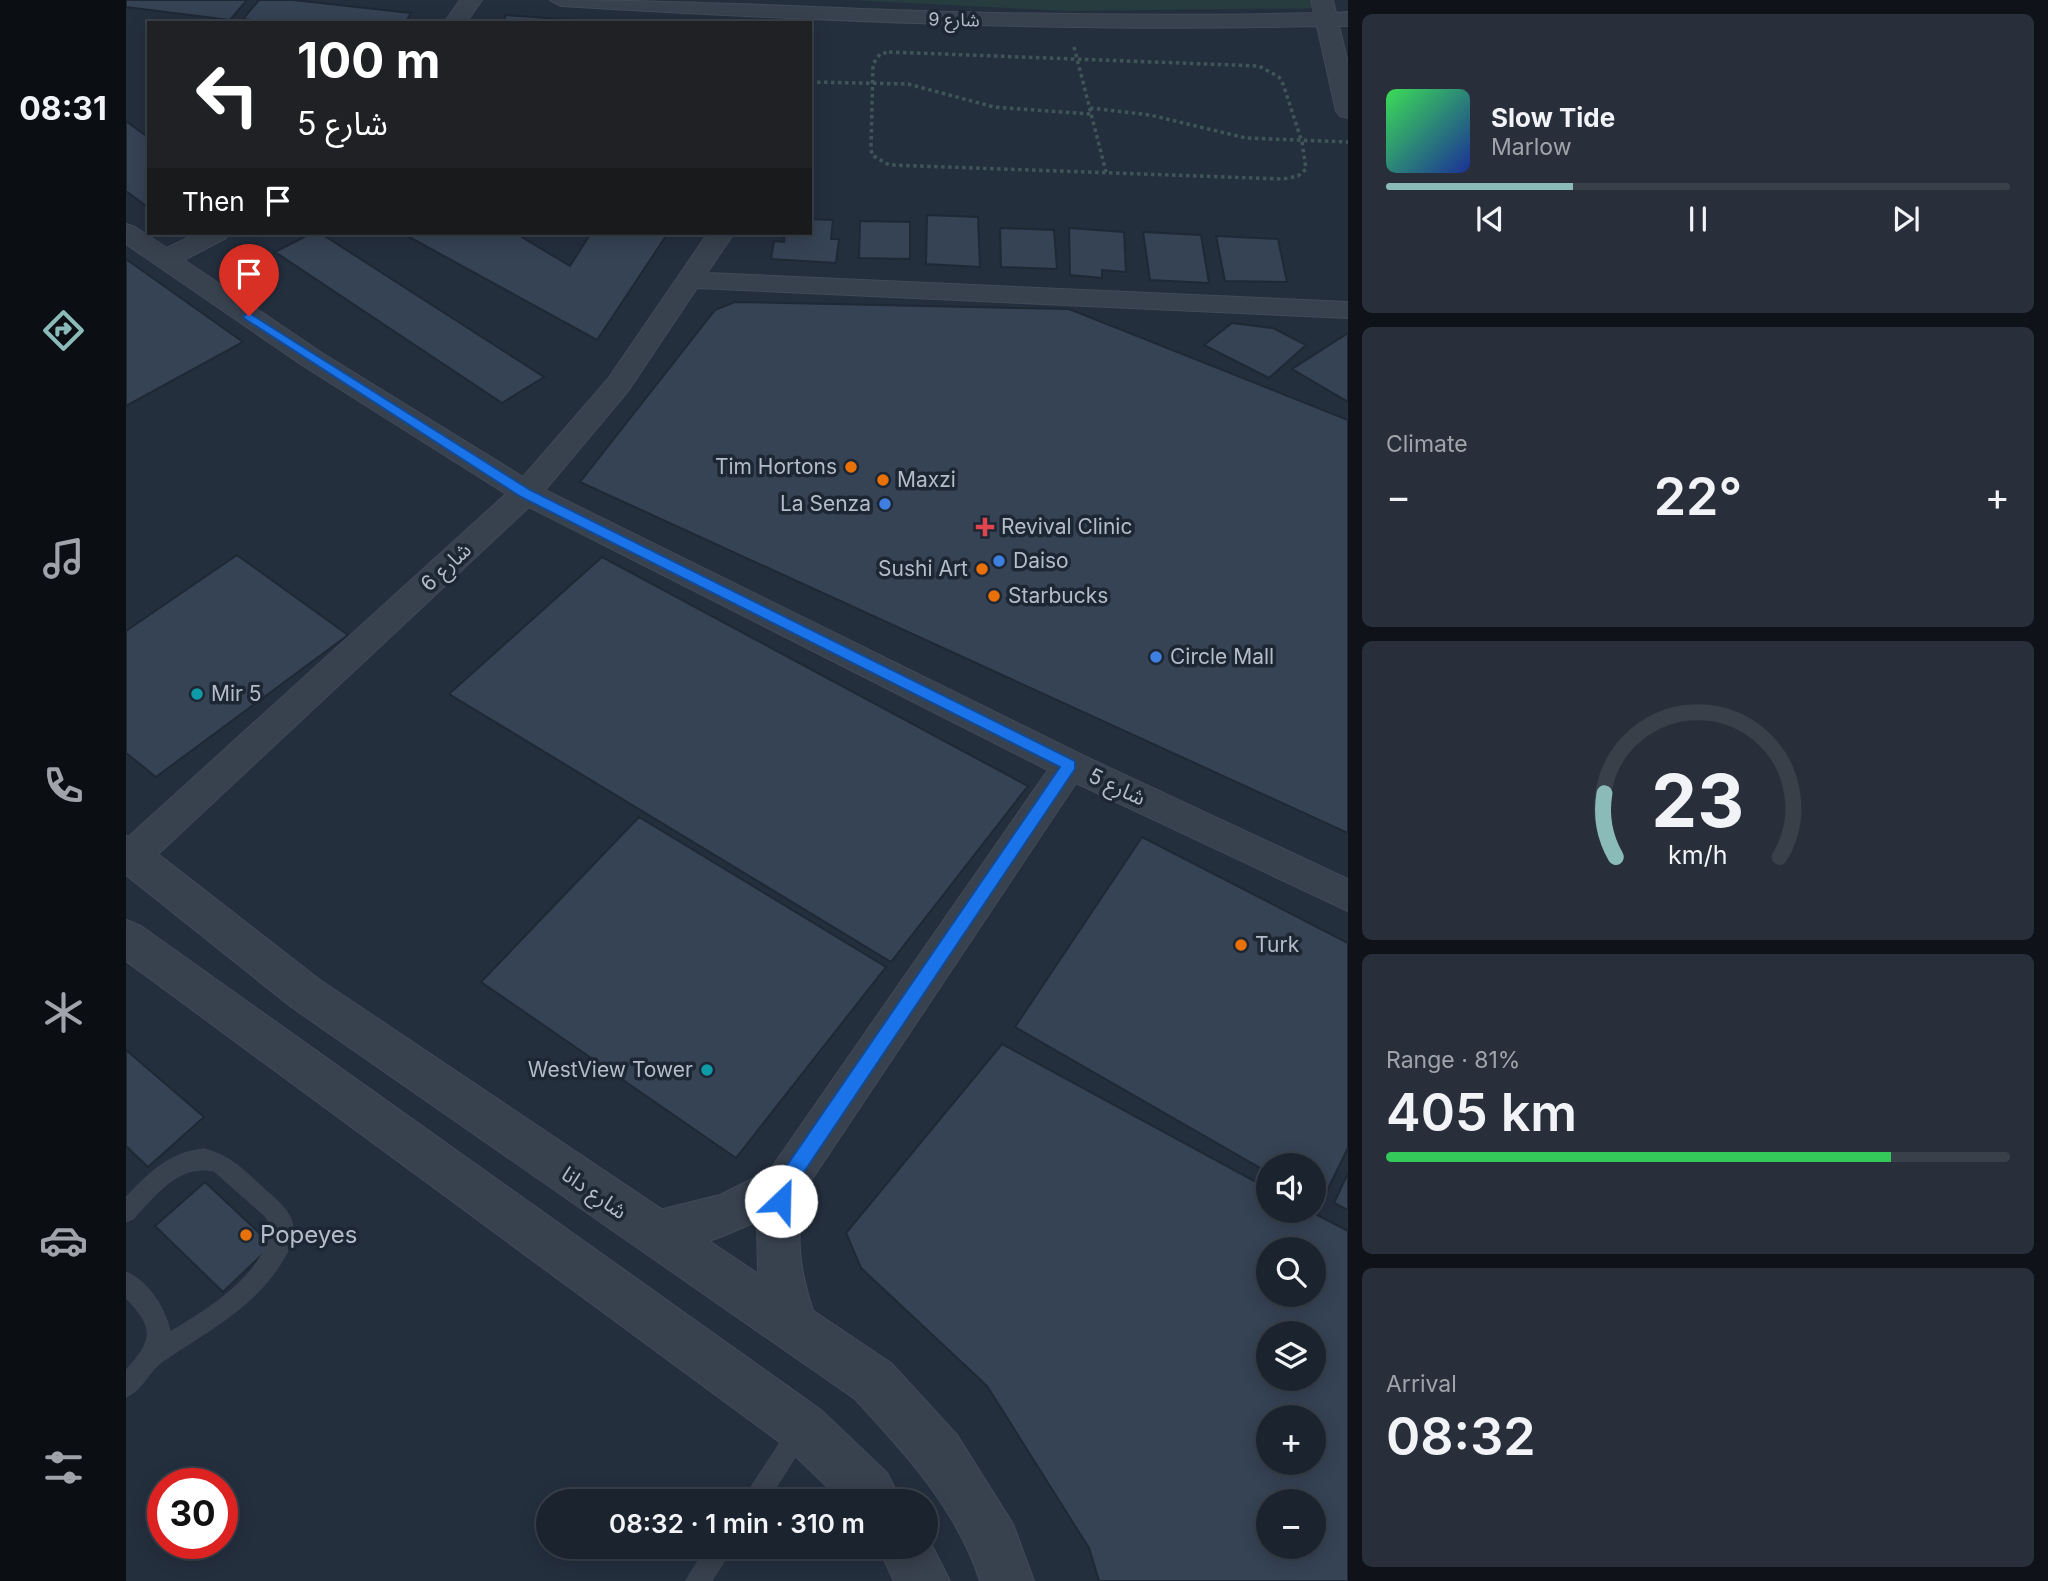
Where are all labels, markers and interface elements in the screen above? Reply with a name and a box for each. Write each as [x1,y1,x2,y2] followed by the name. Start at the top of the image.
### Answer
[928,9,980,34] street label: شارع 9
[297,31,441,90] text: 100 m
[182,49,273,140] icon: left
[19,89,107,128] text: 08:31
[1491,102,1615,133] text: Slow Tide
[297,104,388,143] text: شارع 5
[1491,133,1571,161] text: Marlow
[259,182,297,220] icon: arrive
[182,186,245,217] text: Then
[1471,200,1509,238] icon: previous
[1679,200,1717,238] icon: pause
[1887,200,1925,238] icon: next
[219,244,279,316] pin
[230,255,268,293] icon: arrive
[39,306,88,355] icon: directions
[1386,430,1468,458] text: Climate
[715,454,837,479] place label: Tim Hortons
[843,459,859,475] marker: Tim Hortons
[1654,465,1742,528] text: 22°
[897,467,956,492] place label: Maxzi
[875,472,891,488] marker: Maxzi
[1386,473,1411,519] text: −
[1985,473,2010,519] text: +
[780,491,871,516] place label: La Senza
[877,496,893,512] marker: La Senza
[1001,514,1132,539] place label: Revival Clinic
[975,517,995,537] marker: Revival Clinic
[39,534,88,583] icon: music
[415,537,478,598] street label: شارع 6
[1013,548,1069,573] place label: Daiso
[991,553,1007,569] marker: Daiso
[878,556,968,581] place label: Sushi Art
[974,561,990,577] marker: Sushi Art
[1008,583,1108,608] place label: Starbucks
[986,588,1002,604] marker: Starbucks
[1170,644,1274,669] place label: Circle Mall
[1148,649,1164,665] marker: Circle Mall
[211,681,262,706] place label: Mir 5
[189,686,205,702] marker: Mir 5
[1652,756,1744,845] text: 23
[39,761,88,810] icon: phone
[1084,763,1150,813] street label: شارع 5
[1668,839,1728,869] text: km/h
[1255,932,1300,957] place label: Turk
[1233,937,1249,953] marker: Turk
[39,988,88,1037] icon: climate
[1386,1046,1520,1074] text: Range · 81%
[528,1057,693,1082] place label: WestView Tower
[699,1062,715,1078] marker: WestView Tower
[1386,1081,1577,1144] text: 405 km
[1256,1153,1326,1559] map controls
[1256,1153,1326,1223] button: sound
[555,1161,632,1226] street label: شارع دانا
[744,1164,818,1238] position arrow
[39,1216,88,1265] icon: car
[260,1220,358,1249] place label: Popeyes
[238,1227,254,1243] marker: Popeyes
[1256,1237,1326,1307] button: search
[1256,1321,1326,1391] button: layers
[1386,1370,1457,1398] text: Arrival
[1256,1405,1326,1475] button: +
[1386,1405,1536,1468] text: 08:32
[39,1443,88,1492] icon: filters
[147,1468,238,1559] speed limit sign: 30
[1256,1489,1326,1559] button: −
[609,1508,865,1539] text: 08:32 · 1 min · 310 m

